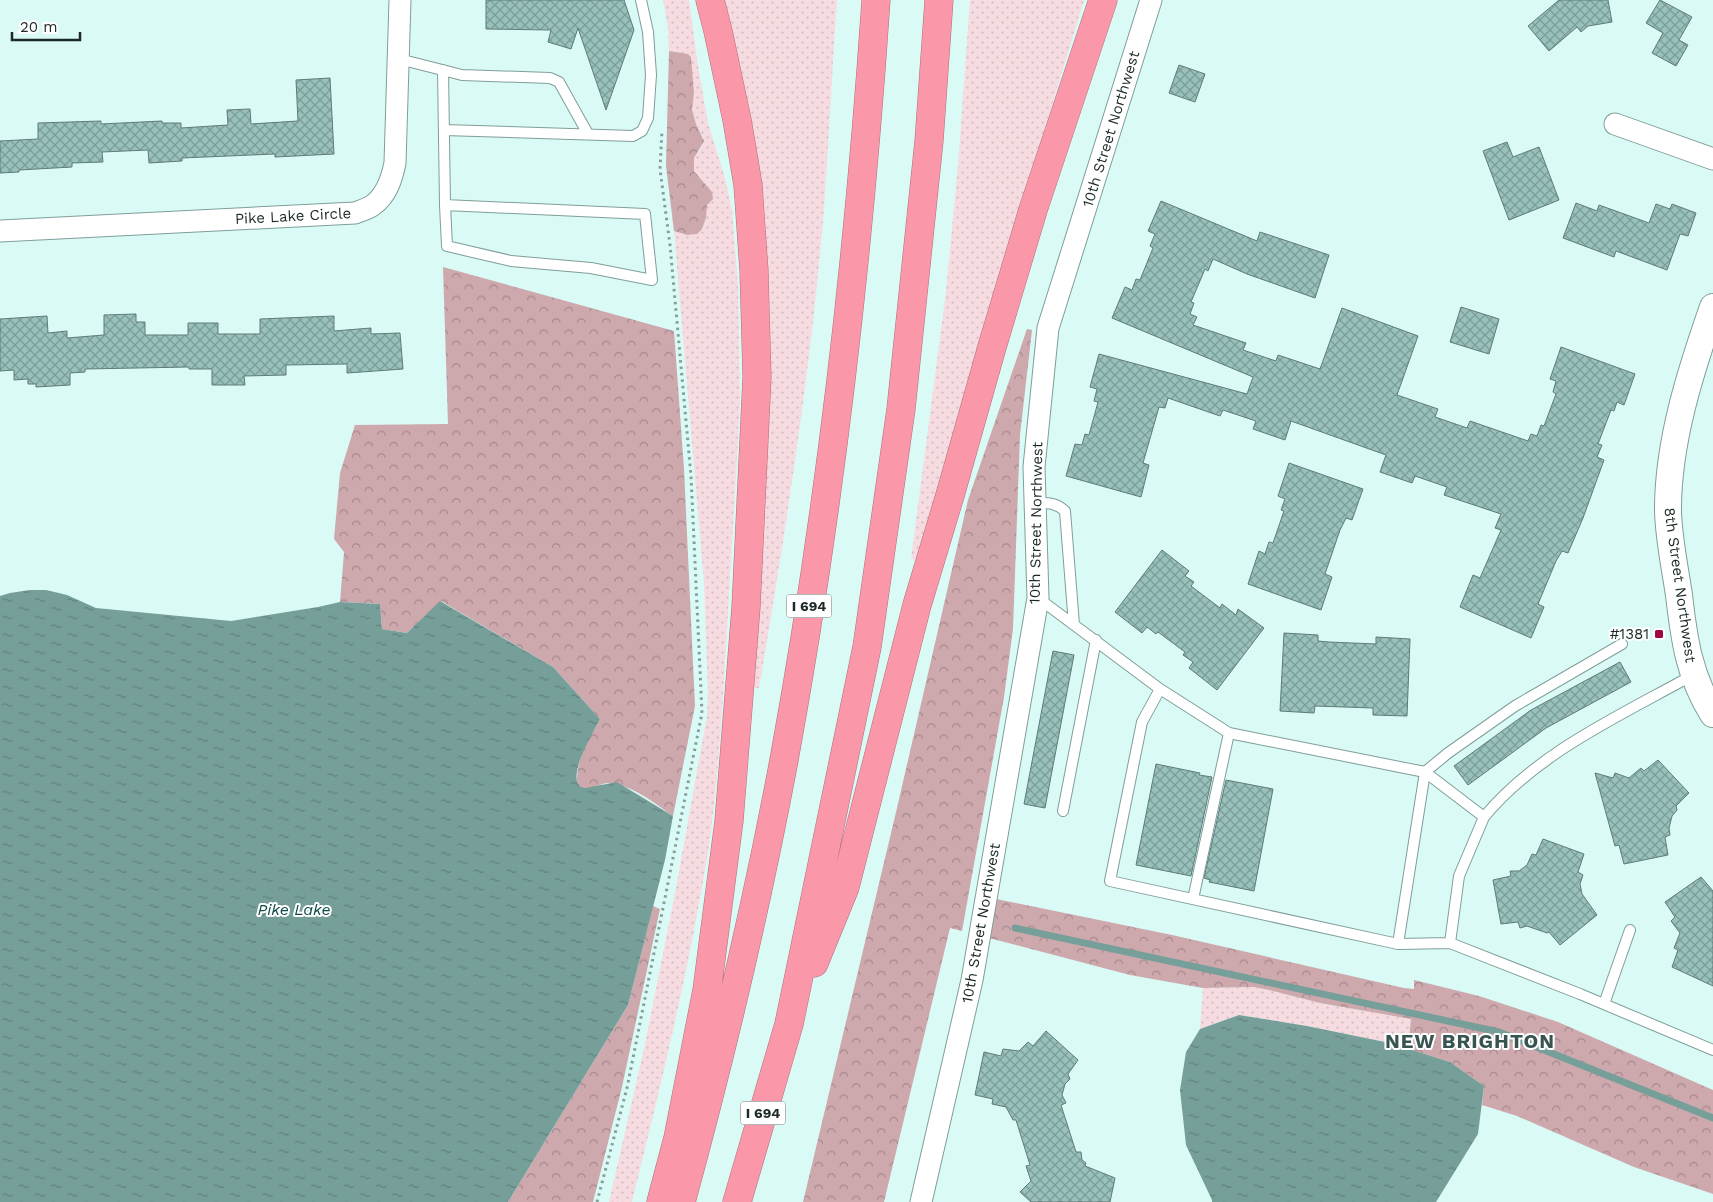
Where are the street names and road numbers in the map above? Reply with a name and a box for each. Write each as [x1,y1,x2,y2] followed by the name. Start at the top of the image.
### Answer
[1079,48,1144,209] street label: 10th Street Northwest
[234,204,352,228] street label: Pike Lake Circle
[1026,441,1046,604] street label: 10th Street Northwest
[1660,506,1700,664] street label: 8th Street Northwest
[786,594,832,618] road number: I 694
[958,841,1004,1004] street label: 10th Street Northwest
[740,1102,786,1124] road number: I 694

